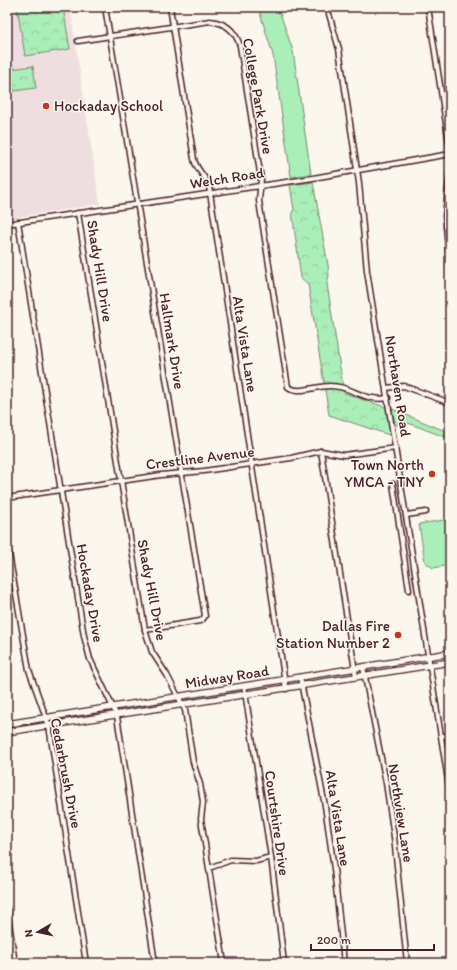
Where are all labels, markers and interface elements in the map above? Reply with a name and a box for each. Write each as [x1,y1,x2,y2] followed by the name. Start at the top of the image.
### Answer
[239,37,277,155] street label: College Park Drive
[54,97,164,115] place label: Hockaday School
[41,101,51,111] marker: Hockaday School
[189,163,266,193] street label: Welch Road
[83,219,117,323] street label: Shady Hill Drive
[155,291,189,391] street label: Hallmark Drive
[228,294,262,394] street label: Alta Vista Lane
[381,334,415,438] street label: Northaven Road
[145,442,255,474] street label: Crestline Avenue
[344,456,424,491] place label: Town North YMCA - TNY
[427,469,437,479] marker: Town North YMCA - TNY
[133,538,171,642] street label: Shady Hill Drive
[72,542,108,644] street label: Hockaday Drive
[276,617,390,652] place label: Dallas Fire Station Number 2
[393,630,403,640] marker: Dallas Fire Station Number 2
[184,661,271,693] street label: Midway Road
[46,716,86,830] street label: Cedarbrush Drive
[384,762,418,864] street label: Northview Lane
[321,768,355,868] street label: Alta Vista Lane
[261,769,293,877] street label: Courtshire Drive
[18,912,58,952] north arrow
[311,926,434,952] scale bar
[22,929,36,938] text: N
[317,933,351,947] text: 200 m

